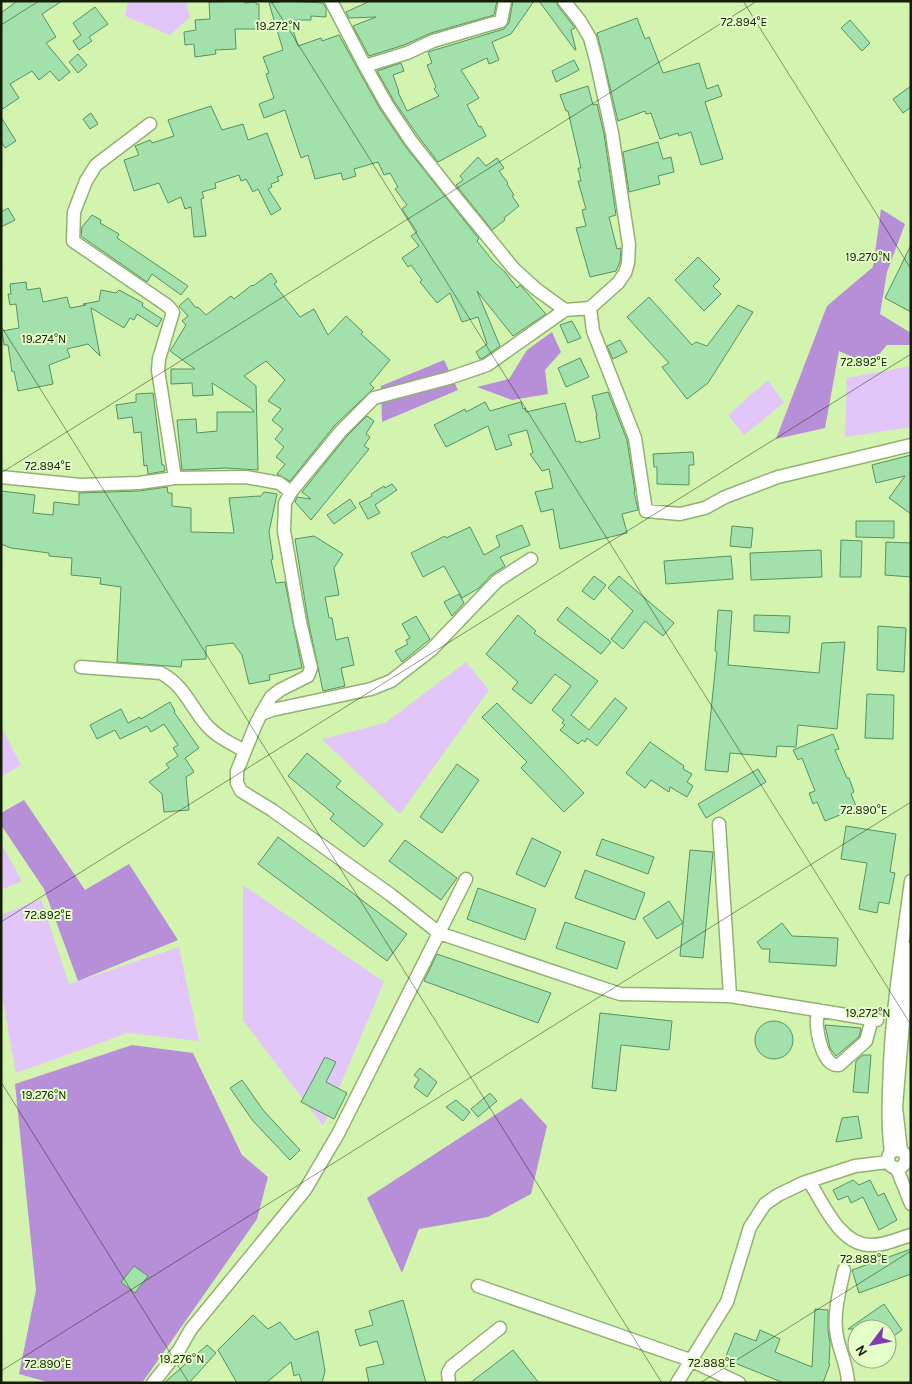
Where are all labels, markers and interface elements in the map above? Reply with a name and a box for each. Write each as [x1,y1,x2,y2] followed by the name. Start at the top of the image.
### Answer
[721,15,767,29] text: 72.894°E
[256,19,300,33] text: 19.272°N
[845,250,891,264] text: 19.270°N
[22,332,66,346] text: 19.274°N
[841,355,887,369] text: 72.892°E
[25,459,71,473] text: 72.894°E
[840,803,888,817] text: 72.890°E
[25,908,71,922] text: 72.892°E
[846,1006,890,1020] text: 19.272°N
[22,1088,66,1102] text: 19.276°N
[840,1252,888,1266] text: 72.888°E
[847,1319,897,1369] north arrow
[852,1342,871,1359] text: N
[160,1352,204,1366] text: 19.276°N
[688,1356,736,1370] text: 72.888°E
[24,1357,72,1371] text: 72.890°E

